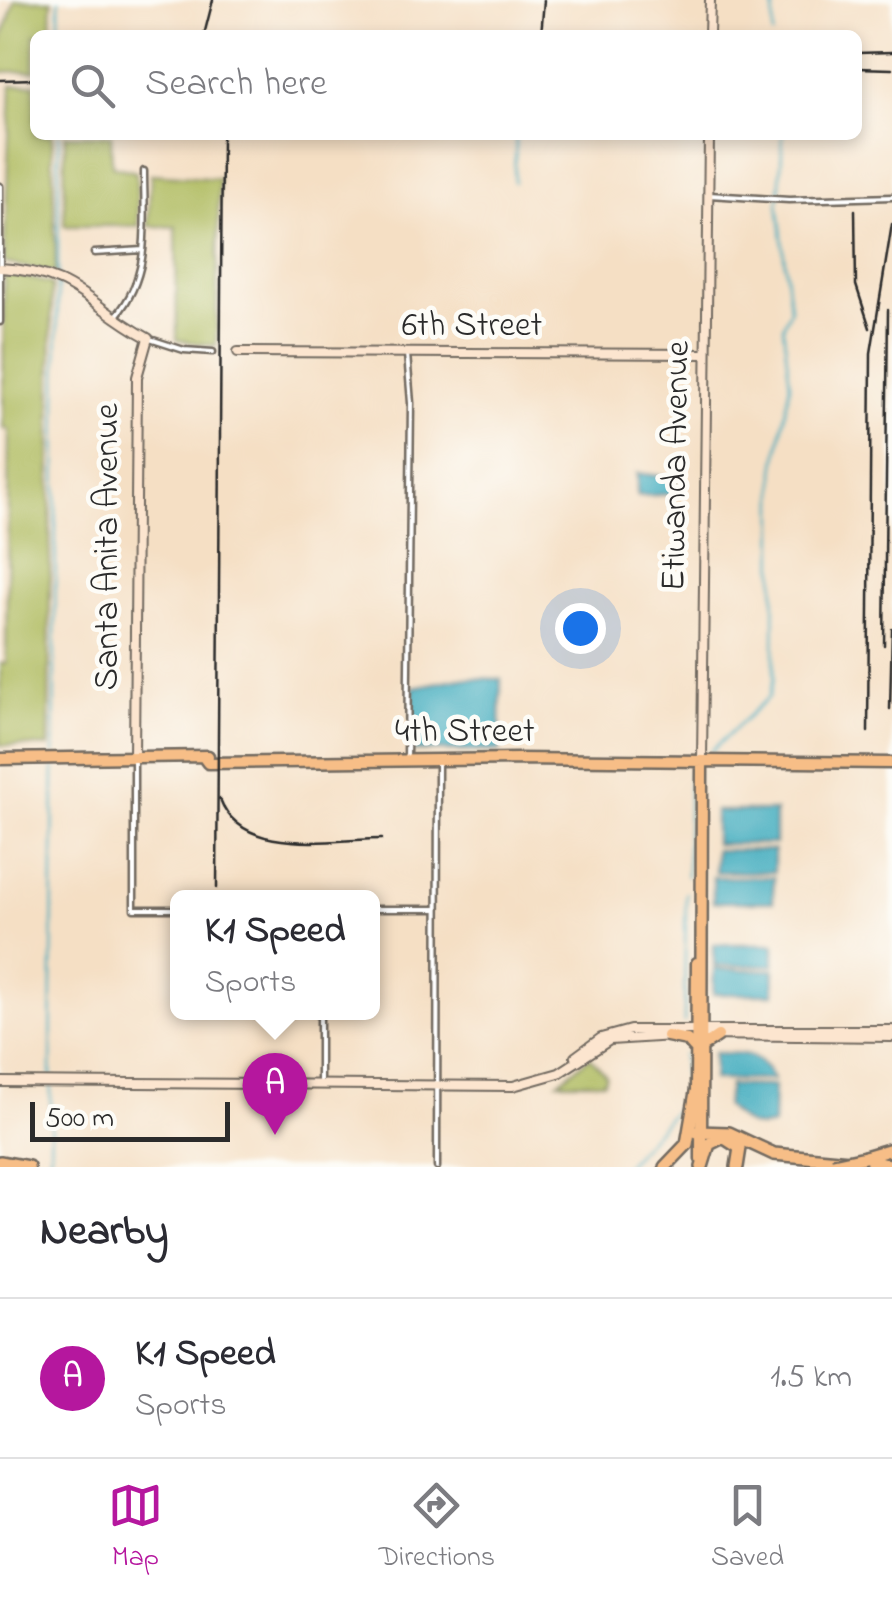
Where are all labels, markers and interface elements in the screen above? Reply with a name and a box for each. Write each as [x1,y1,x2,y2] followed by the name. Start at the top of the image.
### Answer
[30,30,862,140] search box
[145,57,327,113] text: Search here
[65,58,120,113] icon: search
[402,301,543,352] street label: 6th Street
[649,340,705,592] street label: Etiwanda Avenue
[83,403,134,691] street label: Santa Anita Avenue
[555,603,606,654] your location
[395,707,535,758] street label: 4th Street
[170,890,380,1020] popup
[205,904,345,960] text: K1 Speed
[205,960,296,1007] text: Sports
[242,1052,308,1135] pin: A
[30,1097,230,1142] scale bar
[45,1099,114,1140] text: 500 m
[40,1202,168,1263] text: Nearby
[135,1327,276,1383] text: K1 Speed
[63,1355,82,1402] text: A
[770,1355,852,1402] text: 1.5 km
[135,1383,227,1430] text: Sports
[108,1478,163,1579] tab: Map
[379,1478,495,1579] tab: Directions
[711,1478,784,1579] tab: Saved

